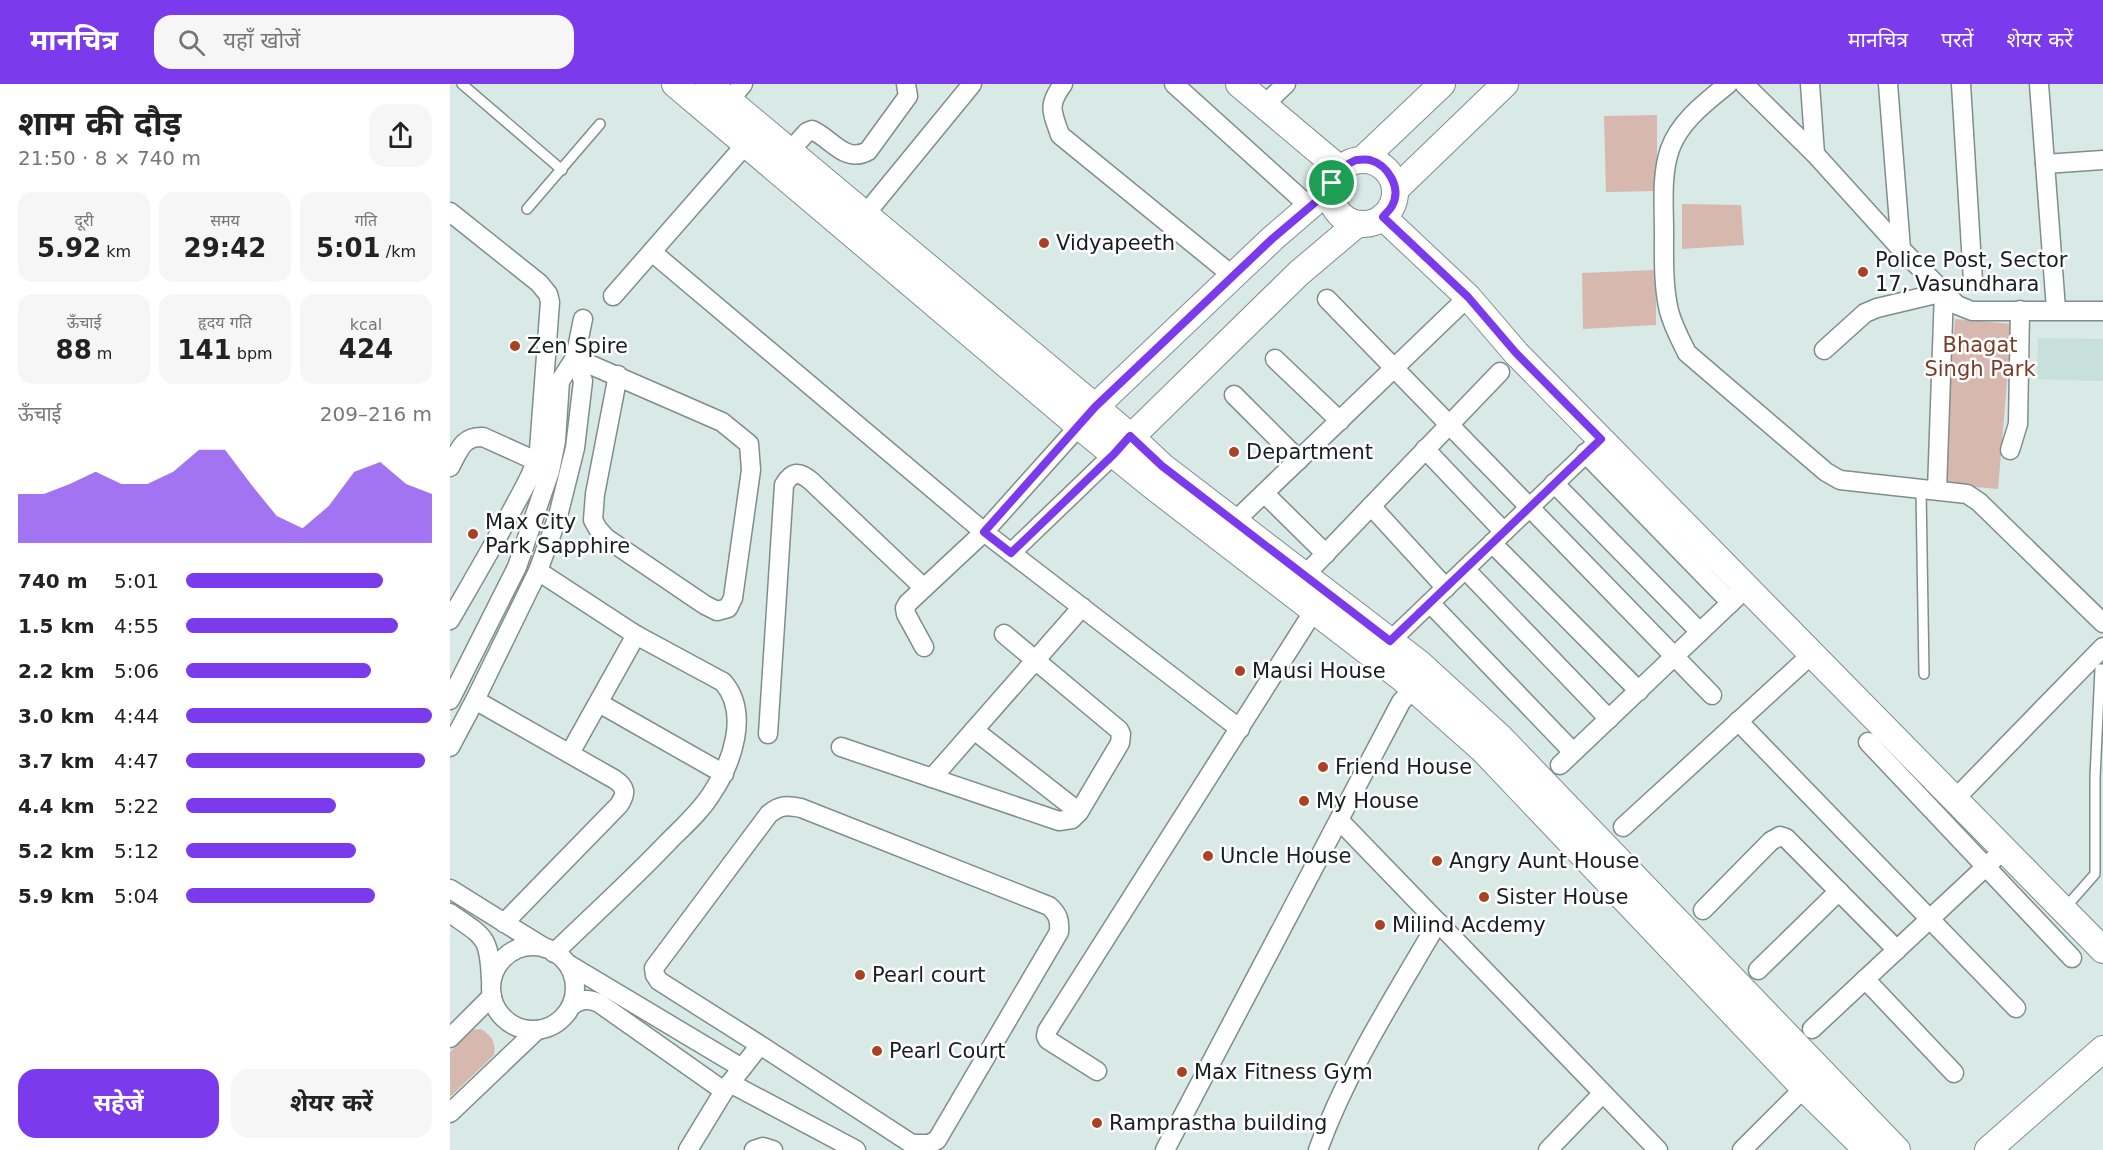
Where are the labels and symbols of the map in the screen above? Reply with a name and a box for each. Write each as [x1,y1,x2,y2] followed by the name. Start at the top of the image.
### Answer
[1306,157,1357,208] pin
[1056,231,1175,255] place label: Vidyapeeth
[1037,236,1051,250] marker: Vidyapeeth
[1875,248,2068,296] place label: Police Post, Sector 17, Vasundhara
[1856,265,1870,279] marker: Police Post, Sector 17, Vasundhara
[1924,333,2036,381] park label: Bhagat Singh Park
[527,334,628,358] place label: Zen Spire
[508,339,522,353] marker: Zen Spire
[1246,440,1373,464] place label: Department
[1227,445,1241,459] marker: Department
[485,510,630,558] place label: Max City Park Sapphire
[466,527,480,541] marker: Max City Park Sapphire
[1252,659,1386,683] place label: Mausi House
[1233,664,1247,678] marker: Mausi House
[1335,755,1472,779] place label: Friend House
[1316,760,1330,774] marker: Friend House
[1316,789,1419,813] place label: My House
[1297,794,1311,808] marker: My House
[1220,844,1351,868] place label: Uncle House
[1201,849,1215,863] marker: Uncle House
[1449,849,1639,873] place label: Angry Aunt House
[1430,854,1444,868] marker: Angry Aunt House
[1496,885,1628,909] place label: Sister House
[1477,890,1491,904] marker: Sister House
[1392,913,1546,937] place label: Milind Acdemy
[1373,918,1387,932] marker: Milind Acdemy
[872,963,985,987] place label: Pearl court
[853,968,867,982] marker: Pearl court
[889,1039,1006,1063] place label: Pearl Court
[870,1044,884,1058] marker: Pearl Court
[1194,1060,1373,1084] place label: Max Fitness Gym
[1175,1065,1189,1079] marker: Max Fitness Gym
[1109,1111,1327,1135] place label: Ramprastha building
[1090,1116,1104,1130] marker: Ramprastha building

